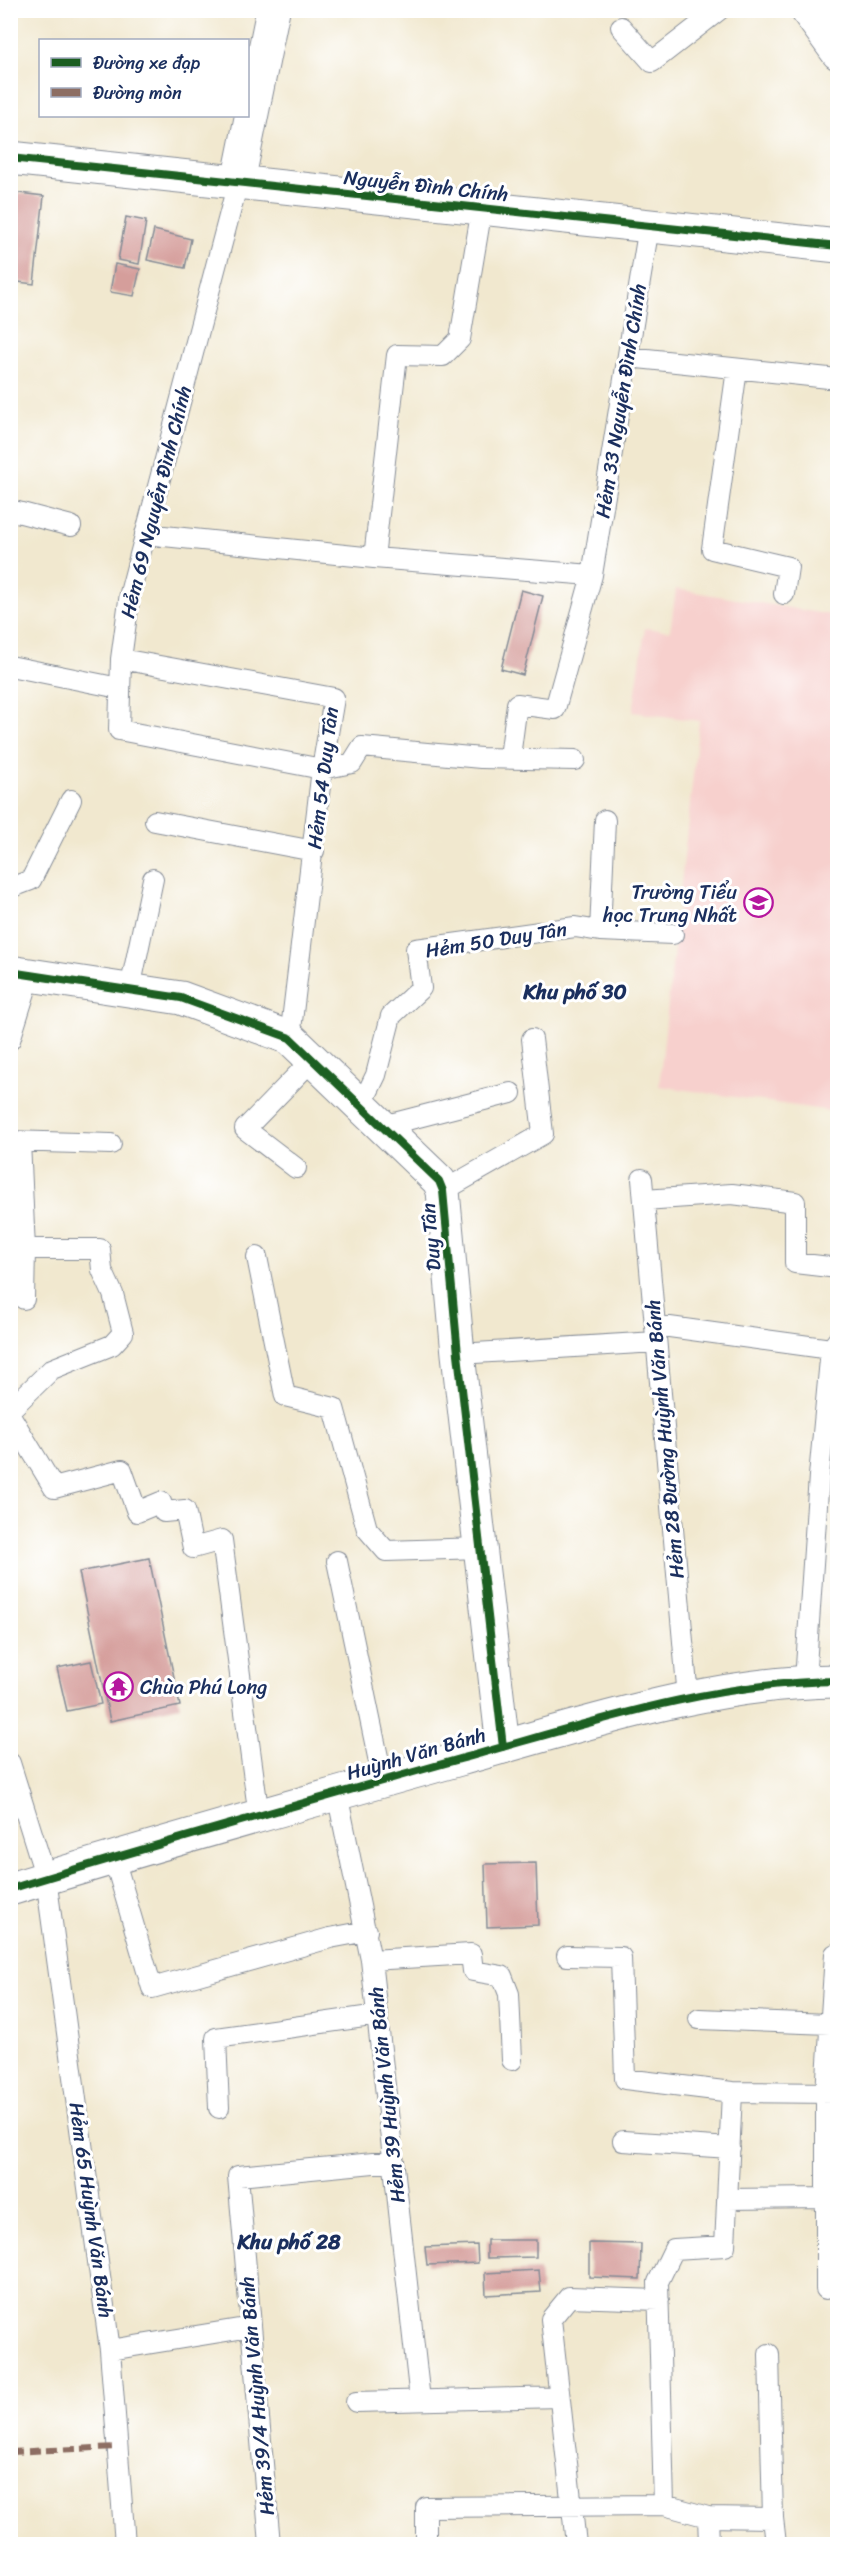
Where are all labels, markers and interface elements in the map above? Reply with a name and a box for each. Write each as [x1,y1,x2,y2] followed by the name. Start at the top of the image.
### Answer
[39,39,249,117] legend
[93,47,201,79] text: Đường xe đạp
[93,77,182,109] text: Đường mòn
[342,160,510,212] street label: Nguyễn Đình Chính
[585,281,657,521] street label: Hẻm 33 Nguyễn Đình Chính
[110,382,202,622] street label: Hẻm 69 Nguyễn Đình Chính
[297,705,349,851] street label: Hẻm 54 Duy Tân
[602,875,737,933] place label: Trường Tiểu học Trung Nhất
[742,887,774,919] school or university icon: Trường Tiểu học Trung Nhất
[423,911,570,968] street label: Hẻm 50 Duy Tân
[522,973,627,1011] district label: Khu phố 30
[411,1201,451,1272] street label: Duy Tân
[635,1298,695,1580] street label: Hẻm 28 Đường Huỳnh Văn Bánh
[140,1670,267,1705] place label: Chùa Phú Long
[103,1671,135,1703] temple icon: Chùa Phú Long
[342,1717,490,1791] street label: Huỳnh Văn Bánh
[358,1985,416,2205] street label: Hẻm 39 Huỳnh Văn Bánh
[59,2100,123,2320] street label: Hẻm 65 Huỳnh Văn Bánh
[236,2223,341,2261] district label: Khu phố 28
[229,2275,285,2517] street label: Hẻm 39/4 Huỳnh Văn Bánh

